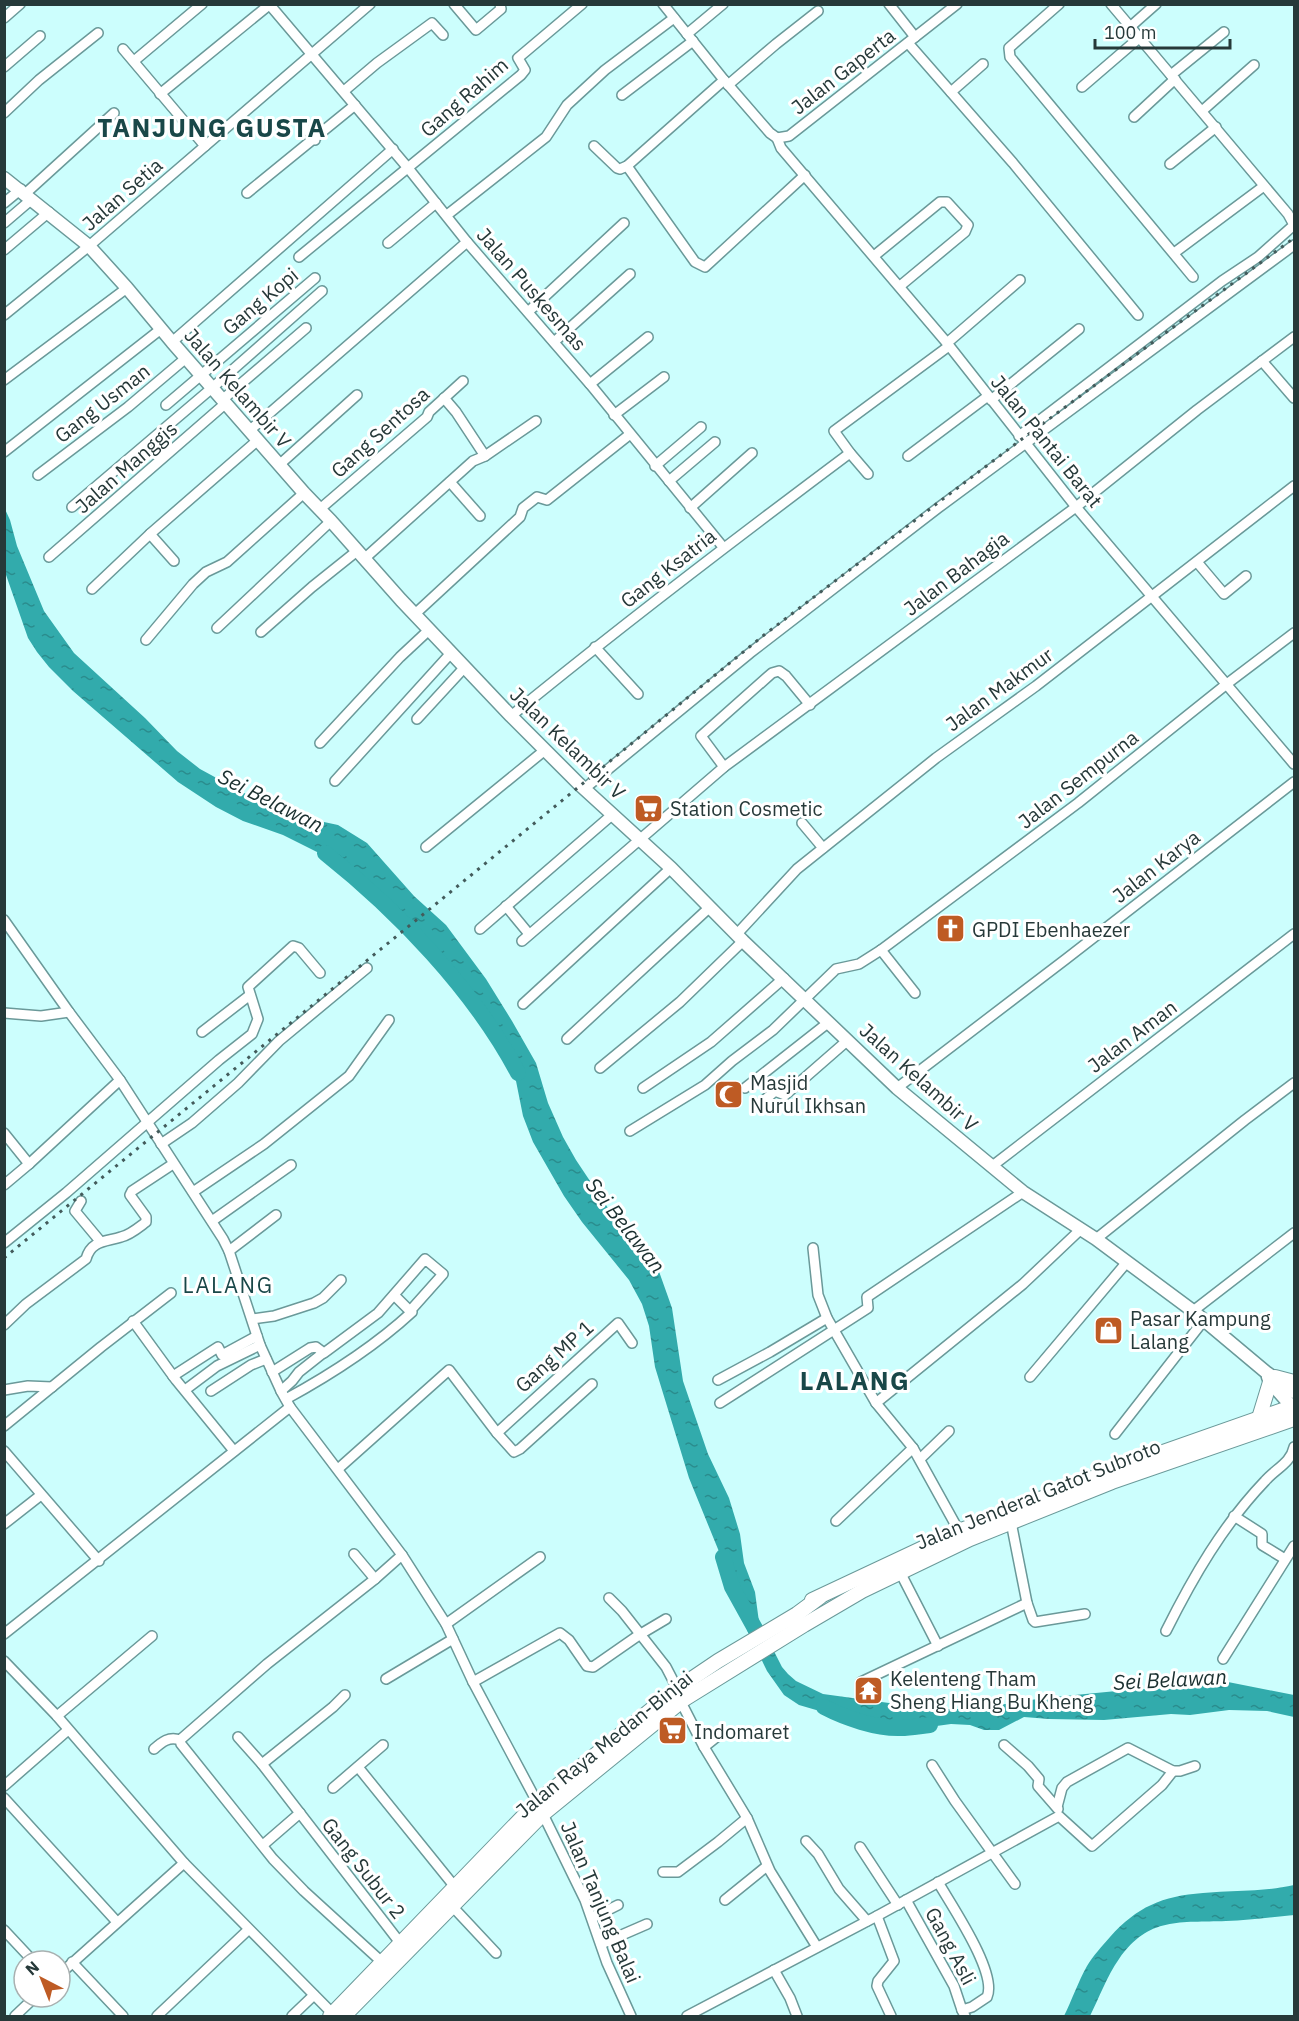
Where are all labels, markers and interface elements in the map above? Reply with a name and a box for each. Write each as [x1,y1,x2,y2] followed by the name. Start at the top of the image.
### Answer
[1095,12,1230,50] scale bar
[1104,21,1156,44] text: 100 m
[785,22,901,120] street label: Jalan Gaperta
[414,51,514,143] street label: Gang Rahim
[97,110,327,144] district label: TANJUNG GUSTA
[76,151,168,236] street label: Jalan Setia
[471,222,593,356] street label: Jalan Puskesmas
[216,261,304,341] street label: Gang Kopi
[178,322,298,454] street label: Jalan Kelambir V
[49,357,155,449] street label: Gang Usman
[985,369,1109,513] street label: Jalan Pantai Barat
[325,380,435,483] street label: Gang Sentosa
[69,415,183,519] street label: Jalan Manggis
[615,522,722,614] street label: Gang Ksatria
[898,524,1014,621] street label: Jalan Bahagia
[940,641,1058,737] street label: Jalan Makmur
[504,681,632,805] street label: Jalan Kelambir V
[1012,723,1144,834] street label: Jalan Sempurna
[214,762,328,838] water label: Sei Belawan
[633,792,665,824] supermarket icon: Station Cosmetic
[670,795,823,822] place label: Station Cosmetic
[1107,823,1206,909] street label: Jalan Karya
[935,913,967,945] church icon: GPDI Ebenhaezer
[972,916,1130,943] place label: GPDI Ebenhaezer
[1082,994,1182,1078] street label: Jalan Aman
[854,1017,984,1137] street label: Jalan Kelambir V
[750,1069,866,1119] place label: Masjid Nurul Ikhsan
[713,1078,745,1110] mosque icon: Masjid Nurul Ikhsan
[580,1171,672,1279] water label: Sei Belawan
[183,1270,273,1299] district label: LALANG
[1130,1305,1271,1355] place label: Pasar Kampung Lalang
[509,1314,599,1398] street label: Gang MP 1
[1093,1314,1125,1346] shop icon: Pasar Kampung Lalang
[800,1363,910,1397] district label: LALANG
[912,1432,1164,1556] street label: Jalan Jenderal Gatot Subroto
[1112,1662,1228,1696] water label: Sei Belawan
[510,1664,698,1824] street label: Jalan Raya Medan-Binjai
[890,1665,1094,1715] place label: Kelenteng Tham Sheng Hiang Bu Kheng
[853,1674,885,1706] temple icon: Kelenteng Tham Sheng Hiang Bu Kheng
[657,1715,689,1747] supermarket icon: Indomaret
[694,1718,790,1745] place label: Indomaret
[316,1812,412,1924] street label: Gang Subur 2
[555,1817,647,1987] street label: Jalan Tanjung Balai
[919,1902,983,1990] street label: Gang Asli
[12,1949,72,2009] north arrow
[21,1957,43,1979] text: N

